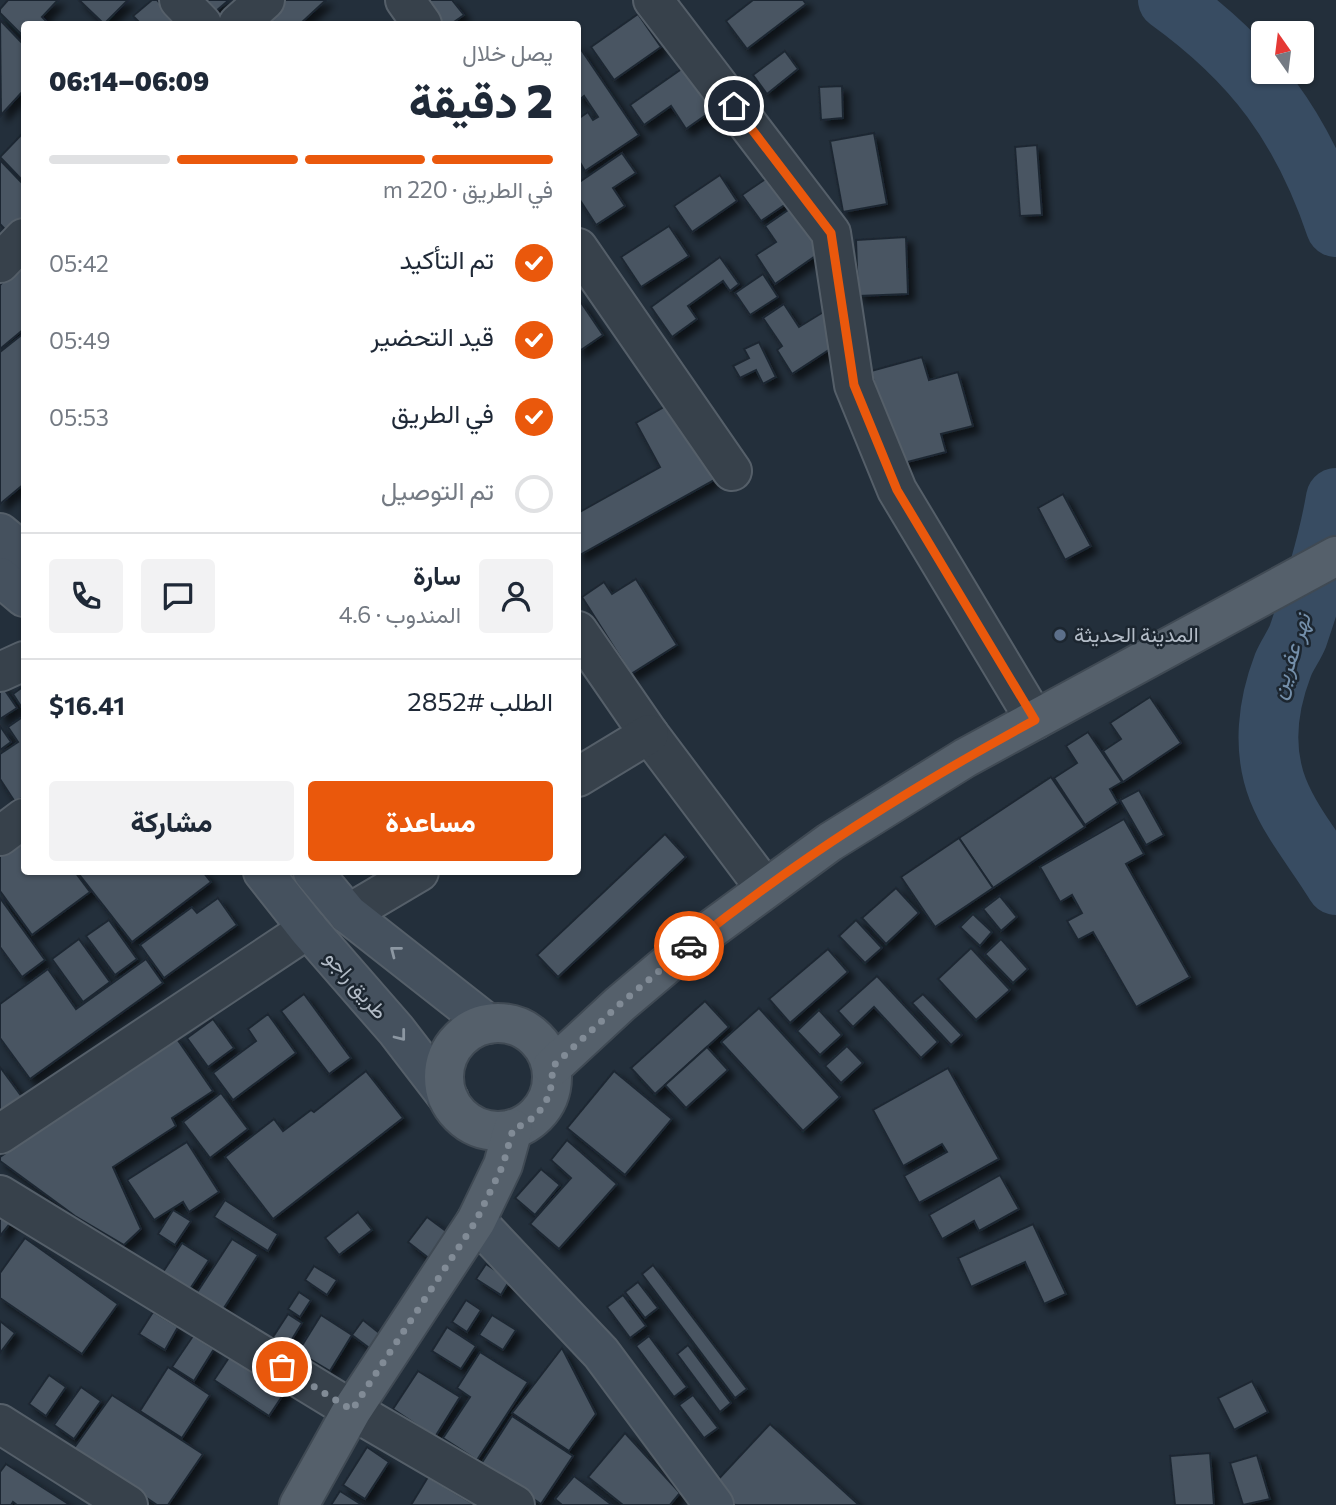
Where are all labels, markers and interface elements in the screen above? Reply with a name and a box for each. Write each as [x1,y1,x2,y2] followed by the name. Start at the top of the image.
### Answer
[1251,21,1314,84] north arrow
[1251,21,1314,84] map controls
[462,38,553,66] text: يصل خلال
[49,65,209,96] text: 06:09–06:14
[409,71,553,127] text: 2 دقيقة
[704,76,764,136] pin
[715,87,753,125] icon: home
[383,175,553,203] text: في الطريق · 220 m
[399,243,494,274] text: تم التأكيد
[515,244,553,282] icon: check
[49,249,109,277] text: 05:42
[371,320,494,351] text: قيد التحضير
[515,321,553,359] icon: check
[49,326,110,354] text: 05:49
[391,397,494,428] text: في الطريق
[515,398,553,436] icon: check
[49,403,109,431] text: 05:53
[381,474,494,505] text: تم التوصيل
[49,559,123,633] button: phone
[141,559,215,633] button: chat
[413,559,461,590] text: سارة
[479,559,553,633] button: person
[339,600,461,628] text: المندوب · 4.6
[1262,608,1318,703] water label: نهر عفرين
[1074,621,1199,647] place label: المدينة الحديثة
[1052,627,1068,643] marker: المدينة الحديثة
[407,685,553,716] text: الطلب #2852
[49,689,125,720] text: $16.41
[49,781,294,861] button: مشاركة
[308,781,553,861] button: مساعدة
[654,911,724,981] courier
[670,927,708,965] icon: car
[319,945,394,1025] street label: طريق راجو
[391,947,403,960] one-way arrow
[393,1029,406,1041] one-way arrow
[252,1337,312,1397] pin
[263,1348,301,1386] icon: bag

